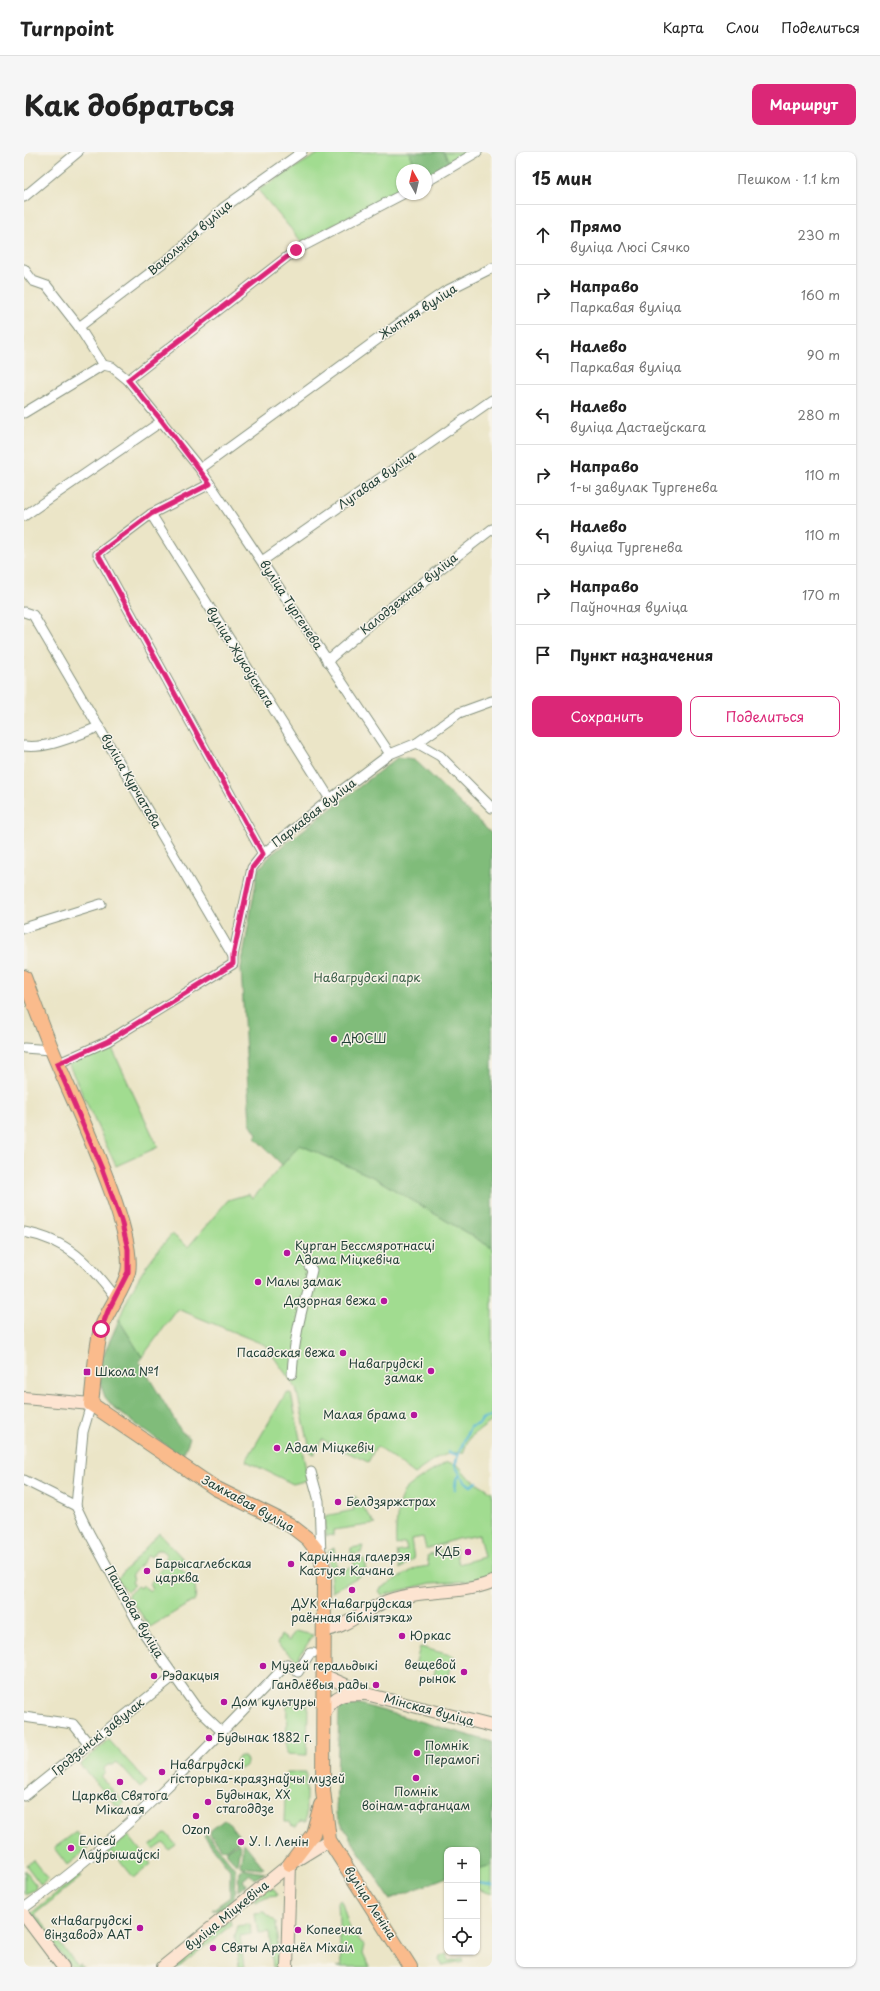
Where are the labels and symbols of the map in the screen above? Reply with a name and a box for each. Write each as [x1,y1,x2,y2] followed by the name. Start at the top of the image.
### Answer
[396,164,432,200] north arrow
[143,195,236,279] street label: Вакольная вуліца
[287,241,305,259] route end
[375,279,461,343] street label: Жытняя вуліца
[333,445,420,513] street label: Лугавая вуліца
[356,548,462,638] street label: Калодзежная вуліца
[256,556,328,653] street label: вуліца Тургенева
[202,602,279,711] street label: вуліца Жукоўскага
[97,730,167,832] street label: вуліца Курчатава
[267,773,360,851] street label: Паркавая вуліца
[314,968,421,986] park label: Навагрудскі парк
[341,1029,387,1047] place label: ДЮСШ
[329,1034,339,1044] marker: ДЮСШ
[295,1236,435,1268] place label: Курган Бессмяротнасці Адама Міцкевіча
[282,1248,292,1258] marker: Курган Бессмяротнасці Адама Міцкевіча
[266,1272,342,1290] place label: Малы замак
[253,1277,263,1287] marker: Малы замак
[283,1291,377,1309] place label: Дазорная вежа
[379,1296,389,1306] marker: Дазорная вежа
[92,1320,110,1338] route start
[237,1343,336,1361] place label: Пасадская вежа
[338,1348,348,1358] marker: Пасадская вежа
[349,1354,424,1386] place label: Навагрудскі замак
[95,1362,159,1380] place label: Школа №1
[426,1366,436,1376] marker: Навагрудскі замак
[82,1367,92,1377] marker: Школа №1
[323,1405,406,1423] place label: Малая брама
[409,1410,419,1420] marker: Малая брама
[285,1438,374,1456] place label: Адам Міцкевіч
[272,1443,282,1453] marker: Адам Міцкевіч
[198,1470,299,1536] street label: Замкавая вуліца
[346,1492,436,1510] place label: Белдзяржстрах
[333,1497,343,1507] marker: Белдзяржстрах
[435,1542,460,1560] place label: КДБ
[299,1547,410,1579] place label: Карцінная галерэя Кастуся Качана
[463,1547,473,1557] marker: КДБ
[155,1554,252,1586] place label: Барысаглебская царква
[286,1559,296,1569] marker: Карцінная галерэя Кастуся Качана
[101,1562,169,1662] street label: Паштовая вуліца
[142,1566,152,1576] marker: Барысаглебская царква
[347,1585,357,1595] marker: ДУК «Навагрудская раённая бібліятэка»
[291,1594,413,1626] place label: ДУК «Навагрудская раённая бібліятэка»
[410,1626,451,1644] place label: Юркас
[397,1631,407,1641] marker: Юркас
[404,1655,457,1687] place label: вещевой рынок
[271,1656,378,1674] place label: Музей геральдыкі
[258,1661,268,1671] marker: Музей геральдыкі
[162,1666,220,1684] place label: Рэдакцыя
[459,1667,469,1677] marker: вещевой рынок
[149,1671,159,1681] marker: Рэдакцыя
[272,1675,368,1693] place label: Гандлёвыя рады
[371,1680,381,1690] marker: Гандлёвыя рады
[382,1688,477,1730] street label: Мінская вуліца
[231,1692,316,1710] place label: Дом культуры
[47,1693,148,1779] street label: Гродзенскі завулак
[219,1697,229,1707] marker: Дом культуры
[217,1728,312,1746] place label: Будынак 1882 г.
[204,1733,214,1743] marker: Будынак 1882 г.
[425,1736,480,1768] place label: Помнік Перамогі
[412,1748,422,1758] marker: Помнік Перамогі
[170,1755,345,1787] place label: Навагрудскі гісторыка-краязнаўчы музей
[157,1767,167,1777] marker: Навагрудскі гісторыка-краязнаўчы музей
[411,1773,421,1783] marker: Помнік воінам-афганцам
[115,1777,125,1787] marker: Царква Святога Мікалая
[362,1782,470,1814] place label: Помнік воінам-афганцам
[216,1785,291,1817] place label: Будынак, XX стагоддзе
[72,1786,169,1818] place label: Царква Святога Мікалая
[203,1797,213,1807] marker: Будынак, XX стагоддзе
[191,1811,201,1821] marker: Ozon
[182,1820,210,1838] place label: Ozon
[79,1831,160,1863] place label: Елісей Лаўрышаўскі
[249,1832,309,1850] place label: У. І. Ленін
[236,1837,246,1847] marker: У. І. Ленін
[66,1843,76,1853] marker: Елісей Лаўрышаўскі
[340,1862,402,1943] street label: вуліца Леніна
[181,1875,273,1955] street label: вуліца Міцкевіча
[44,1911,133,1943] place label: «Навагрудскі вінзавод» ААТ
[306,1920,363,1938] place label: Копеечка
[135,1923,145,1933] marker: «Навагрудскі вінзавод» ААТ
[293,1925,303,1935] marker: Копеечка
[221,1938,354,1956] place label: Святы Арханёл Міхаіл
[208,1943,218,1953] marker: Святы Арханёл Міхаіл

